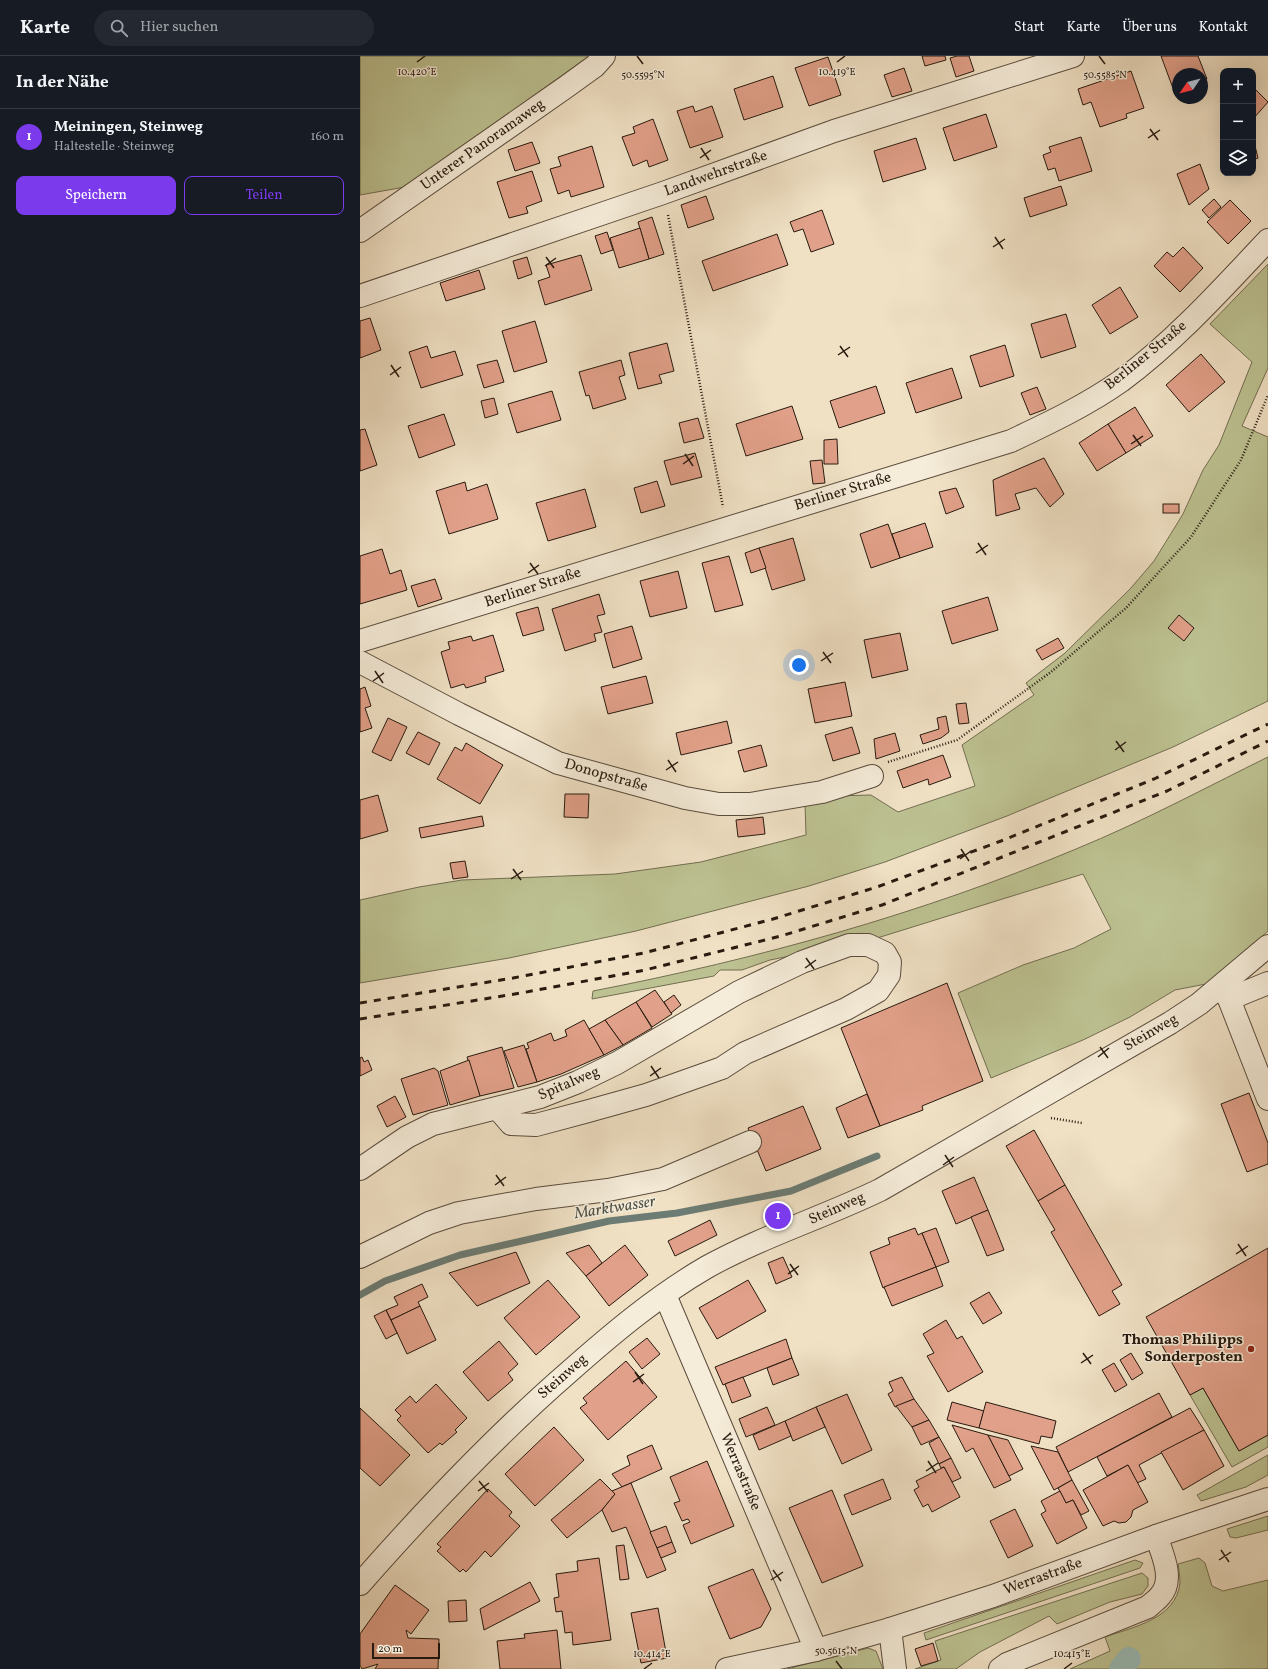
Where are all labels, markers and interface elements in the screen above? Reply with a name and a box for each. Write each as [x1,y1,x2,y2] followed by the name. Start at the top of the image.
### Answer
[94,10,374,46] search box
[20,15,70,41] text: Karte
[108,17,130,39] icon: search
[140,17,218,38] text: Hier suchen
[1014,18,1044,37] text: Start
[1066,18,1100,37] text: Karte
[1122,18,1177,37] text: Über uns
[1199,18,1248,37] text: Kontakt
[397,65,437,79] text: 10.420°E
[819,65,855,79] text: 10.419°E
[621,68,665,82] text: 50.5595°N
[1083,68,1127,82] text: 50.5585°N
[1172,68,1208,104] north arrow
[1220,68,1256,176] map controls
[1220,68,1256,104] button: +
[16,71,109,94] text: In der Nähe
[417,94,550,196] street label: Unterer Panoramaweg
[1220,104,1256,140] button: −
[54,117,203,138] text: Meiningen, Steinweg
[26,128,32,146] text: 1
[310,128,344,146] text: 160 m
[54,138,174,156] text: Haltestelle · Steinweg
[1220,140,1256,176] button: layers
[661,146,771,202] street label: Landwehrstraße
[16,176,176,215] button: Speichern
[184,176,344,215] button: Teilen
[1100,316,1192,396] street label: Berliner Straße
[792,467,894,517] street label: Berliner Straße
[482,562,584,614] street label: Berliner Straße
[789,655,809,675] your location
[562,754,650,798] street label: Donopstraße
[1120,1009,1182,1057] street label: Steinweg
[535,1062,603,1106] street label: Spitalweg
[805,1187,869,1231] street label: Steinweg
[572,1191,658,1225] water label: Marktwasser
[765,1201,791,1231] pin: 1
[1122,1330,1243,1368] place label: Thomas Philipps Sonderposten
[1246,1344,1256,1354] marker: Thomas Philipps Sonderposten
[534,1349,593,1404] street label: Steinweg
[714,1430,766,1514] street label: Werrastraße
[1001,1553,1085,1601] street label: Werrastraße
[372,1641,440,1660] scale bar
[378,1642,402,1657] text: 20 m
[815,1644,858,1658] text: 50.5615°N
[633,1647,671,1661] text: 10.414°E
[1054,1647,1090,1661] text: 10.413°E

